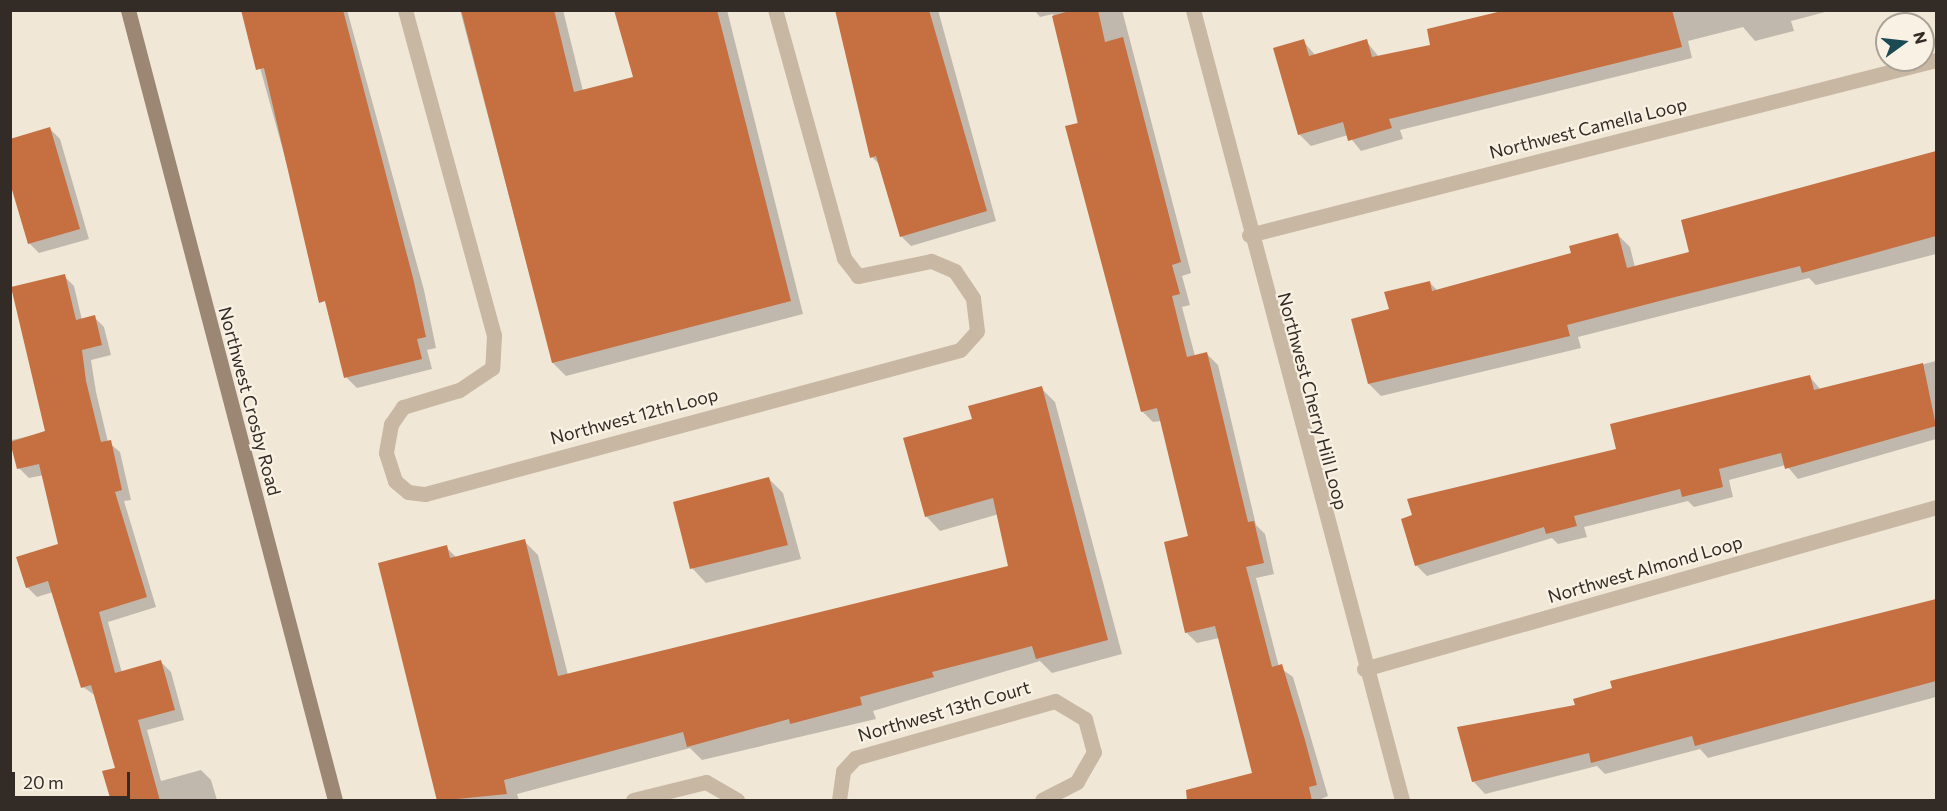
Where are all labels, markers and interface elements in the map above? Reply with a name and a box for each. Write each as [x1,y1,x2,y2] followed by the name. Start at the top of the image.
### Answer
[1875,12,1935,72] north arrow
[1910,29,1932,46] text: N
[1487,93,1689,163] street label: Northwest Camella Loop
[1274,290,1352,512] street label: Northwest Cherry Hill Loop
[214,304,286,498] street label: Northwest Crosby Road
[548,383,720,449] street label: Northwest 12th Loop
[1545,531,1745,607] street label: Northwest Almond Loop
[855,676,1033,746] street label: Northwest 13th Court
[15,760,134,798] scale bar
[23,771,64,793] text: 20 m

